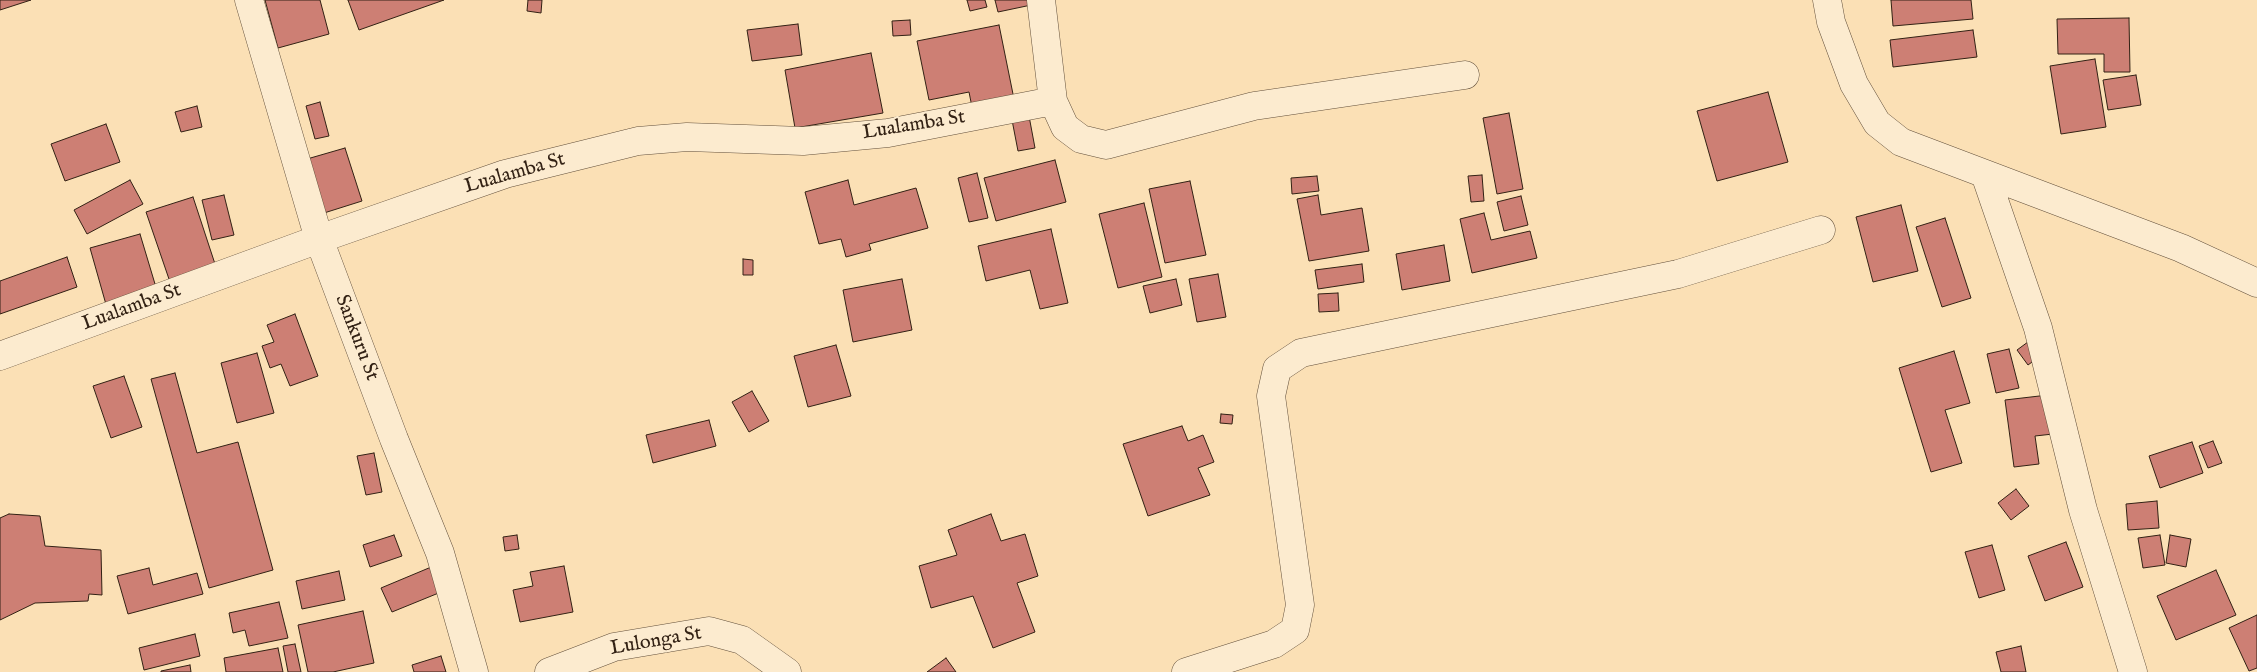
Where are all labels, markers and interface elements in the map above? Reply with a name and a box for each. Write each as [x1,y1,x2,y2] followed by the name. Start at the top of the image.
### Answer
[861,106,967,146] street label: Lualamba St
[462,148,568,200] street label: Lualamba St
[79,279,185,337] street label: Lualamba St
[329,292,383,384] street label: Sankuru St
[608,622,704,662] street label: Lulonga St

